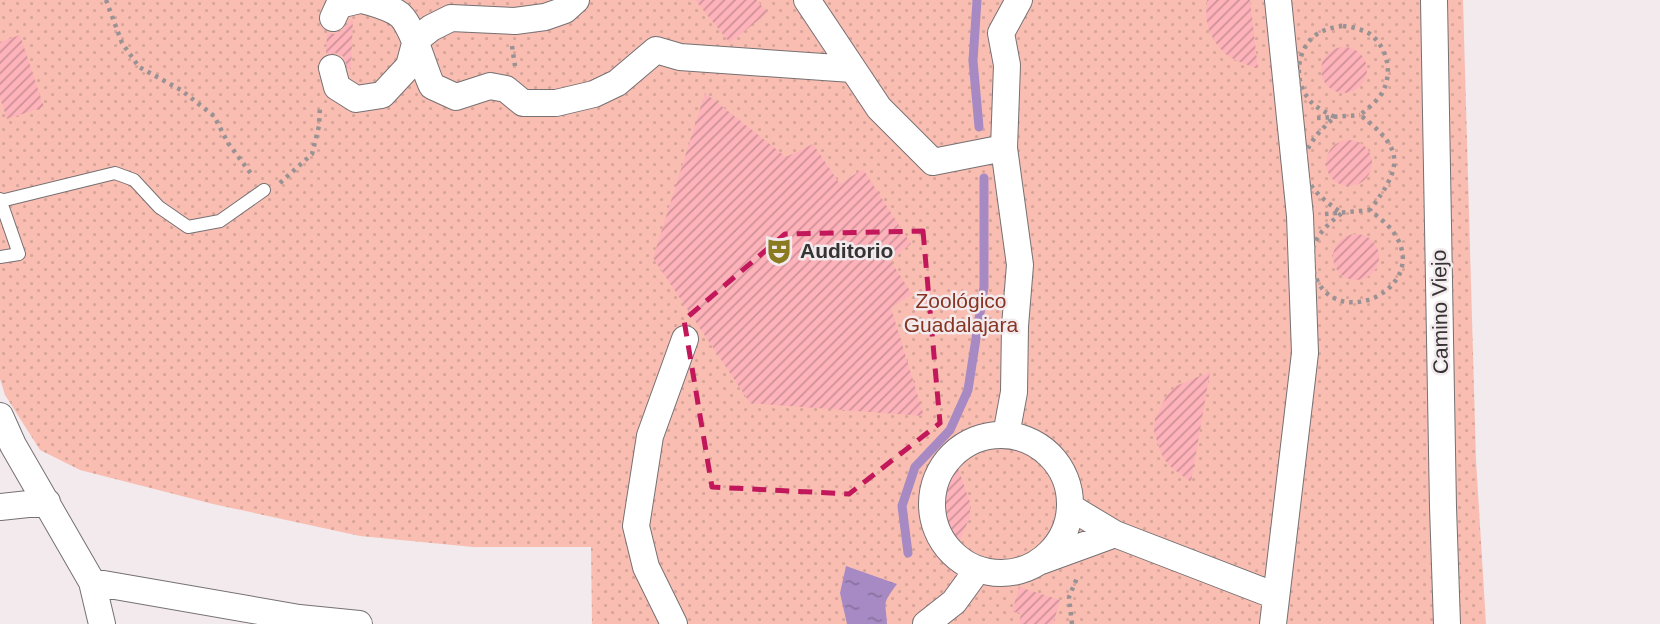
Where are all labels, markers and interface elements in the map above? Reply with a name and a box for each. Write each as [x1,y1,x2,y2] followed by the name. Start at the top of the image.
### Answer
[764,236,794,266] theatre icon: Auditorio
[800,239,893,262] place label: Auditorio
[1427,250,1452,374] street label: Camino Viejo
[904,289,1019,336] park label: Zoológico Guadalajara

